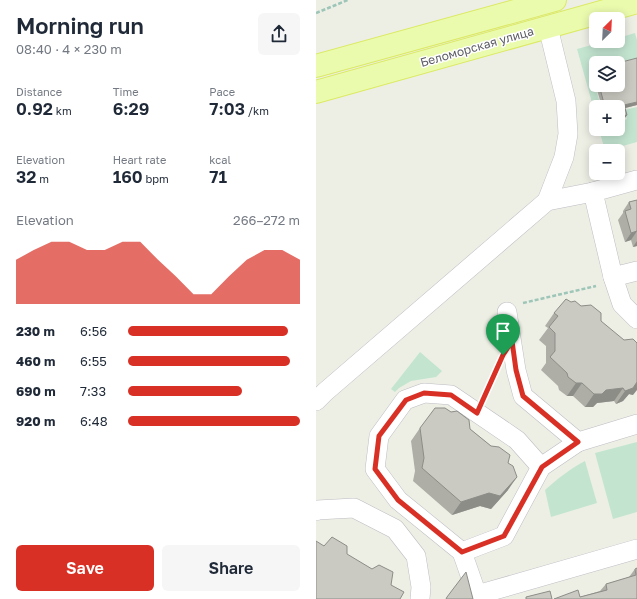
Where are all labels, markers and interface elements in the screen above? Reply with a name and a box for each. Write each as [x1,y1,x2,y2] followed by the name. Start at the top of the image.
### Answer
[16,12,144,39] text: Morning run
[589,12,625,48] north arrow
[589,12,625,180] map controls
[258,13,300,55] button: share
[418,23,535,70] street label: Беломорская улица
[16,41,122,57] text: 08:40 · 4 × 230 m
[589,56,625,92] button: layers
[16,85,62,98] text: Distance
[113,85,139,98] text: Time
[209,85,235,98] text: Pace
[16,98,53,119] text: 0.92
[113,98,149,119] text: 6:29
[209,98,245,119] text: 7:03
[589,100,625,136] button: +
[53,104,72,117] text: km
[245,104,269,117] text: /km
[589,144,625,180] button: −
[16,153,65,166] text: Elevation
[113,153,166,166] text: Heart rate
[209,153,231,166] text: kcal
[16,166,36,187] text: 32
[113,166,143,187] text: 160
[209,166,227,187] text: 71
[36,172,49,185] text: m
[143,172,169,185] text: bpm
[16,212,74,228] text: Elevation
[233,212,300,228] text: 266–272 m
[486,314,520,355] pin
[492,320,514,342] icon: arrive
[16,323,55,339] text: 230 m
[80,323,107,339] text: 6:56
[16,353,55,369] text: 460 m
[80,353,107,369] text: 6:55
[16,383,56,399] text: 690 m
[80,383,106,399] text: 7:33
[16,413,55,429] text: 920 m
[80,413,108,429] text: 6:48
[16,545,154,591] button: Save
[162,545,300,591] button: Share

